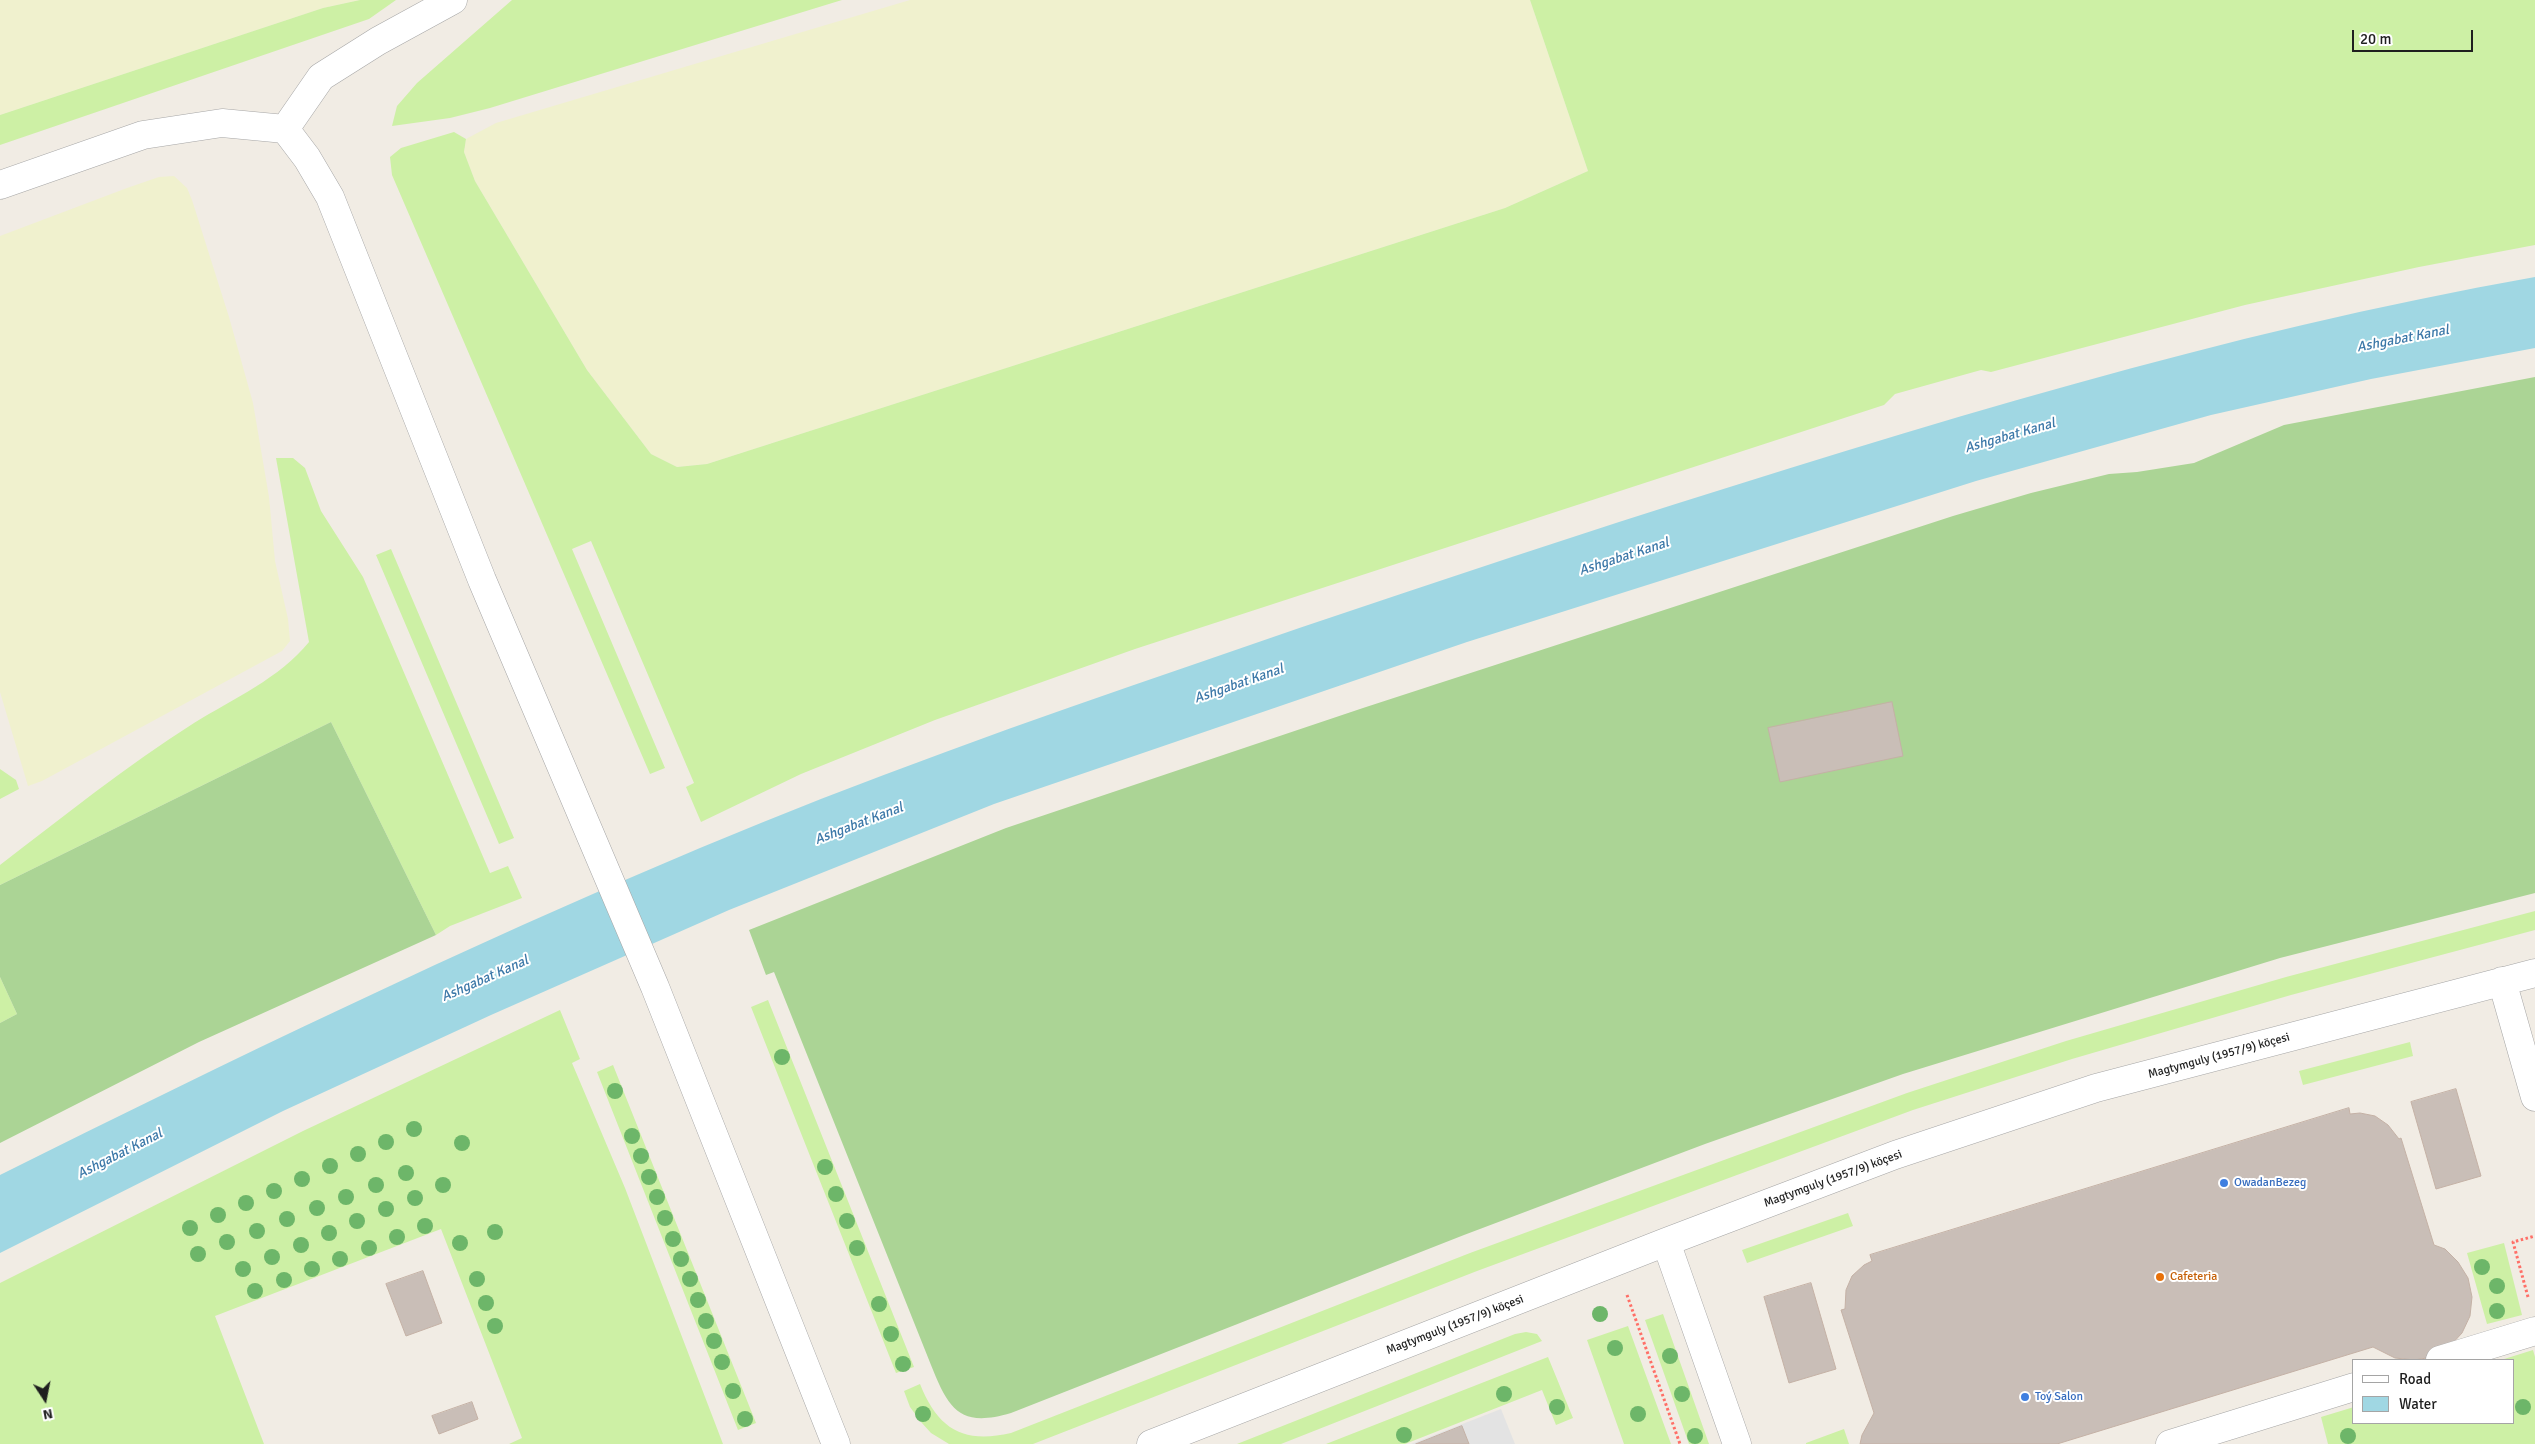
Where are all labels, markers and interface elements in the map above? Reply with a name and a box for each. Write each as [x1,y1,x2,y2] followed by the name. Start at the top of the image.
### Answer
[2355,20,2476,52] scale bar
[2360,30,2391,48] text: 20 m
[2356,322,2450,356] water label: Ashgabat Kanal
[1963,415,2057,457] water label: Ashgabat Kanal
[1577,535,1671,579] water label: Ashgabat Kanal
[1192,661,1286,707] water label: Ashgabat Kanal
[812,799,906,849] water label: Ashgabat Kanal
[439,952,531,1006] water label: Ashgabat Kanal
[2147,1030,2291,1082] street label: Magtymguly (1957/9) köçesi
[75,1125,165,1183] water label: Ashgabat Kanal
[1762,1147,1904,1211] street label: Magtymguly (1957/9) köçesi
[2234,1176,2306,1190] place label: OwadanBezeg
[2218,1177,2230,1189] marker: OwadanBezeg
[2170,1270,2217,1284] place label: Cafeteria
[2154,1271,2166,1283] marker: Cafeteria
[1384,1292,1526,1358] street label: Magtymguly (1957/9) köçesi
[2352,1359,2515,1424] legend
[2399,1370,2431,1388] text: Road
[20,1374,70,1424] north arrow
[2035,1390,2083,1404] place label: Toý Salon
[2019,1391,2031,1403] marker: Toý Salon
[2399,1395,2437,1413] text: Water
[42,1405,54,1423] text: N

